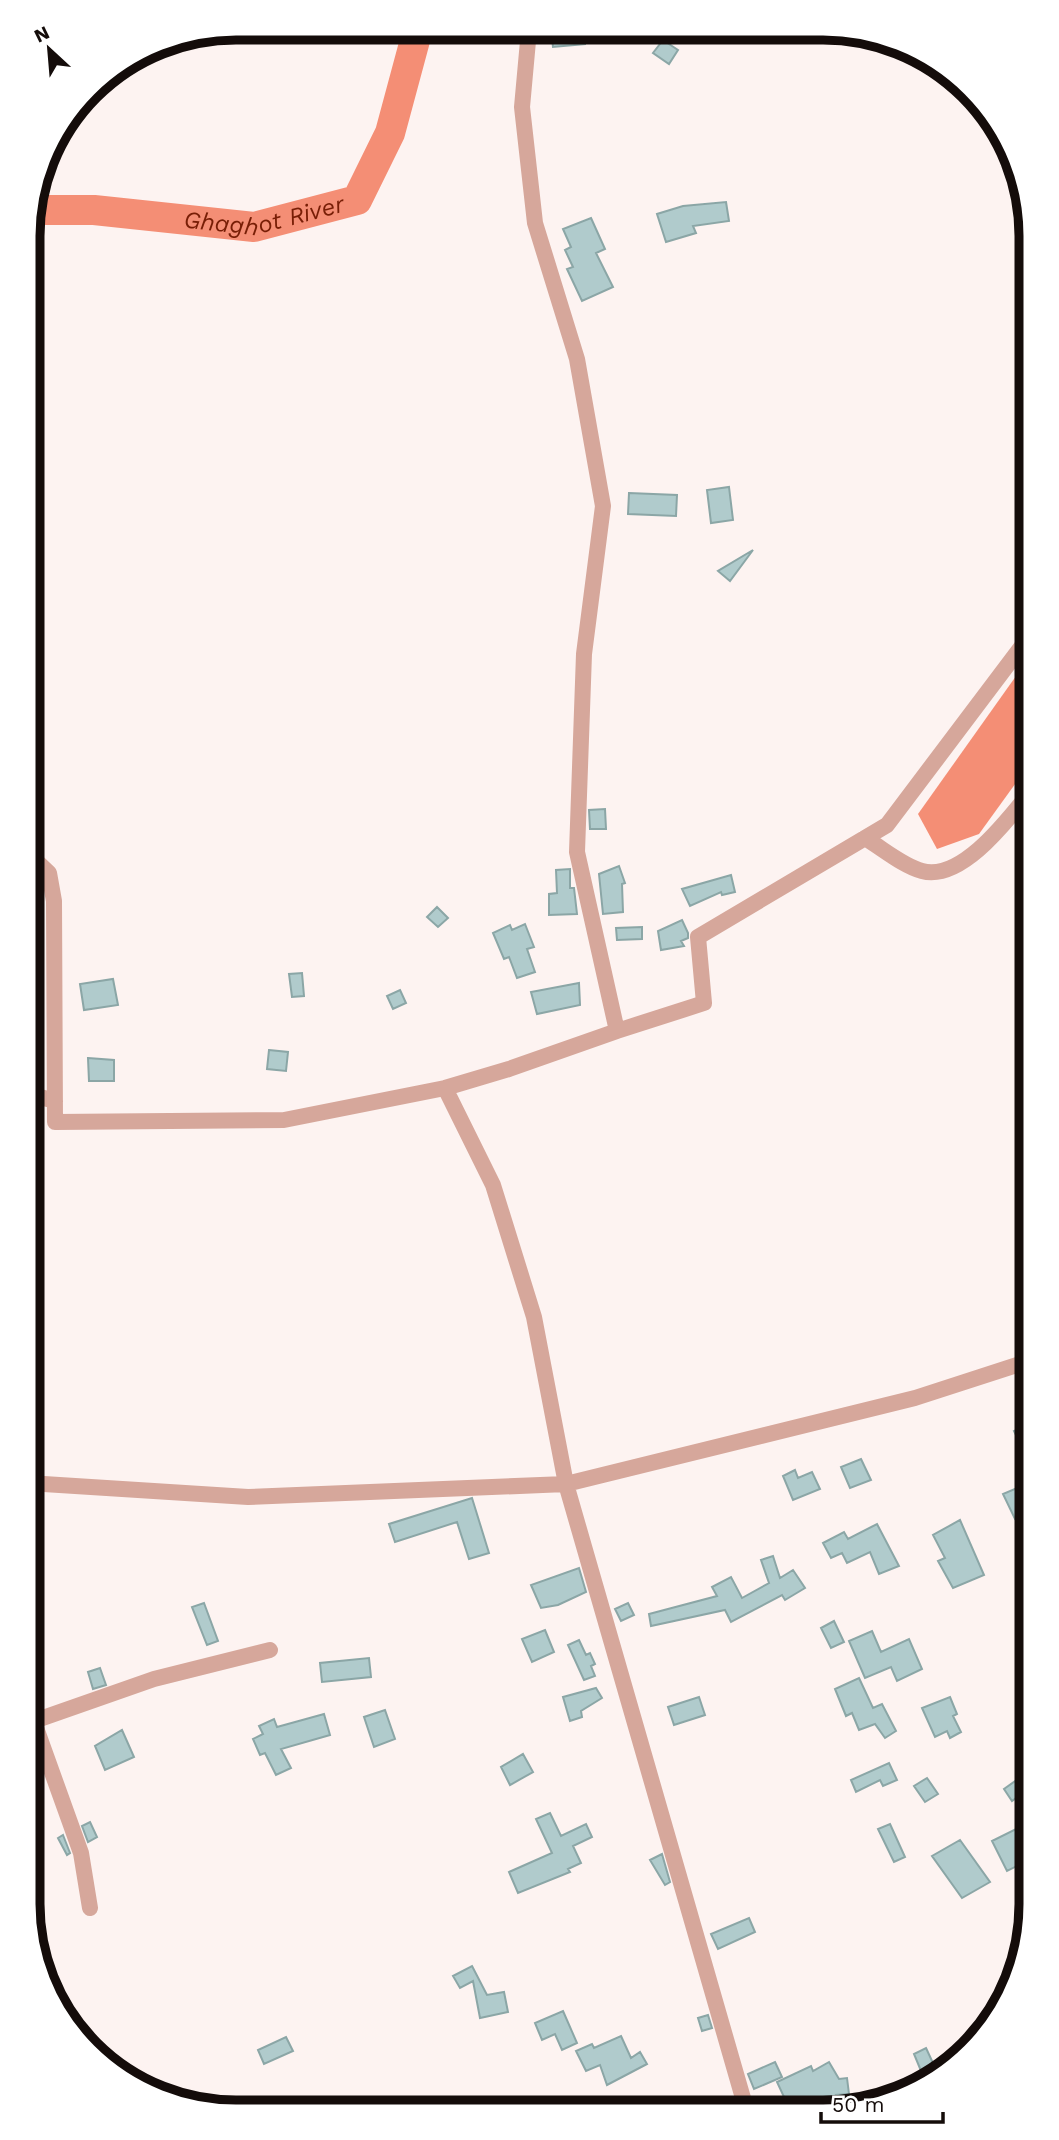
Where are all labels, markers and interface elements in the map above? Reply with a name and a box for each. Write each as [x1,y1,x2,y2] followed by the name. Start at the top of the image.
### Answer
[14,14,84,84] north arrow
[30,21,53,48] text: N
[182,190,349,241] water label: Ghaghot River
[821,2080,944,2124] scale bar
[832,2092,884,2117] text: 50 m

